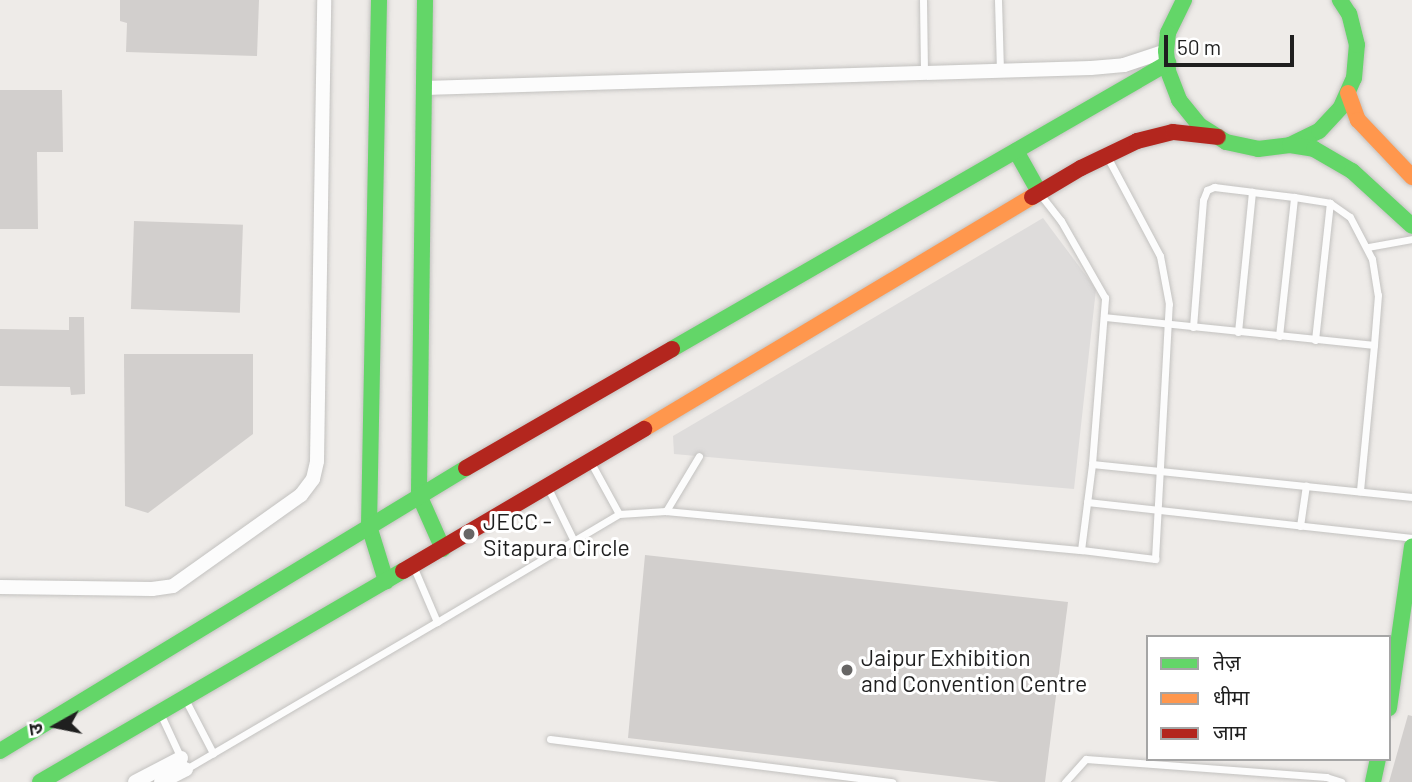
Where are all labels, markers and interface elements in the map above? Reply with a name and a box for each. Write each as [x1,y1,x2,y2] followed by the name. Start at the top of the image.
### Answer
[1167,21,1296,65] scale bar
[1177,34,1221,59] text: 50 m
[483,507,630,561] place label: JECC - Sitapura Circle
[461,526,477,542] marker: JECC - Sitapura Circle
[1146,635,1391,761] legend
[861,643,1087,697] place label: Jaipur Exhibition and Convention Centre
[1213,649,1241,674] text: तेज़
[839,662,855,678] marker: Jaipur Exhibition and Convention Centre
[1213,684,1249,709] text: धीमा
[21,691,91,761] north arrow
[1213,719,1247,744] text: जाम
[23,722,47,737] text: उ

